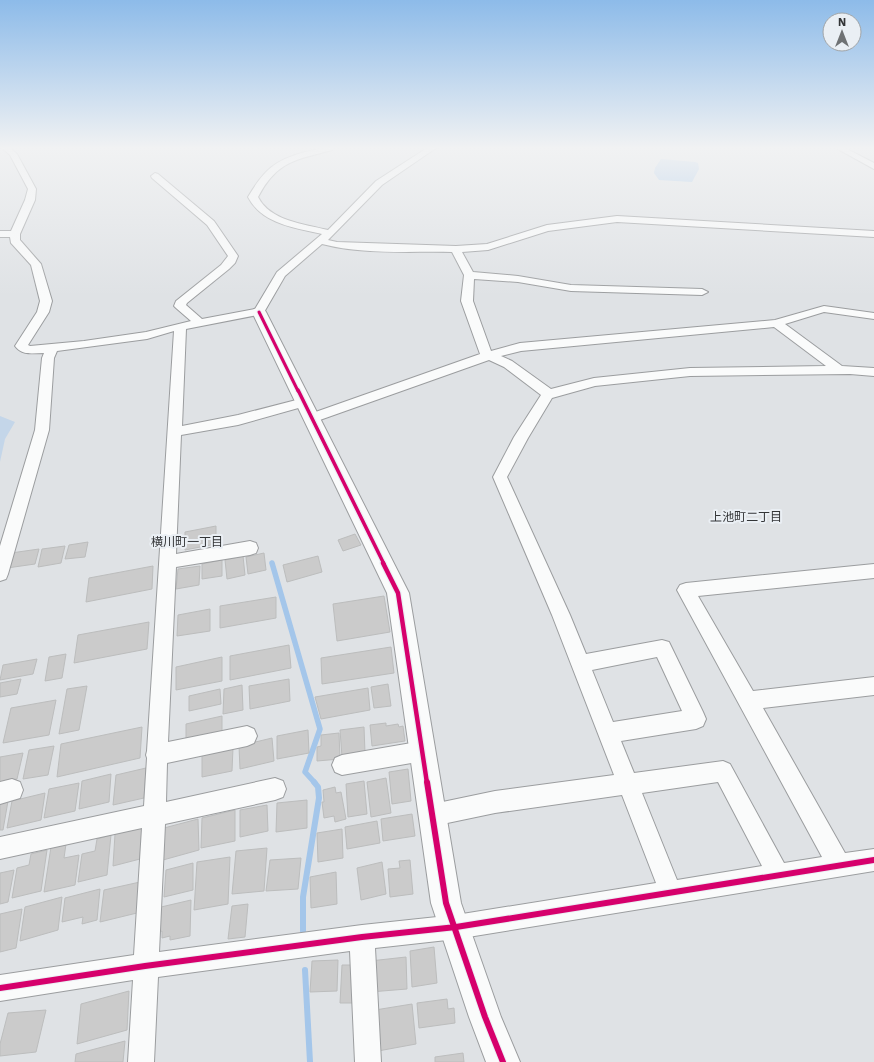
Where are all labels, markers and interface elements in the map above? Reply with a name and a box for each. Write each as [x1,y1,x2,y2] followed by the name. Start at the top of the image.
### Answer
[822,12,862,52] north arrow
[838,16,846,29] text: N
[710,510,782,524] district label: 上池町二丁目
[151,535,223,549] district label: 横川町一丁目

